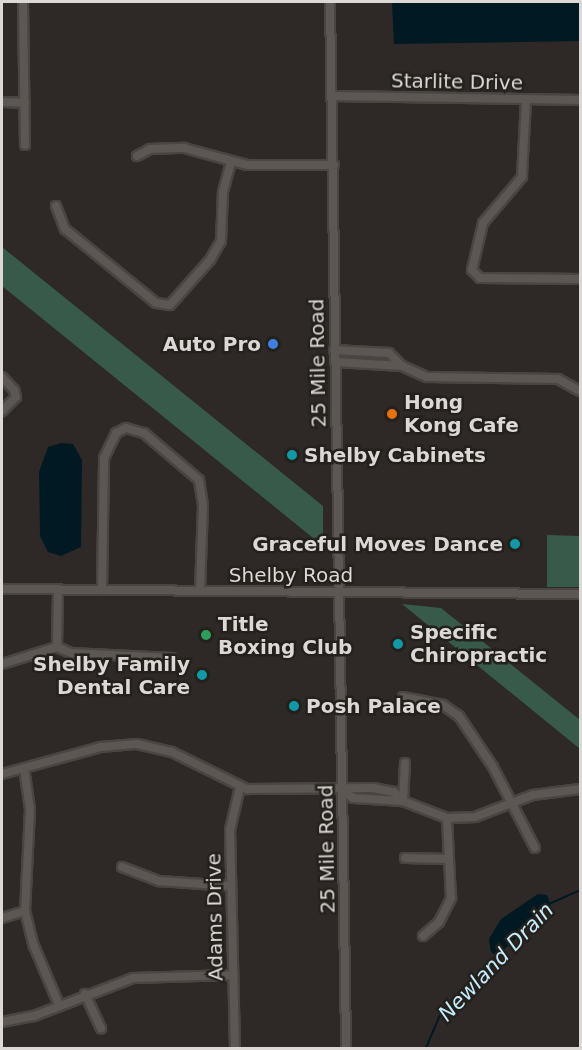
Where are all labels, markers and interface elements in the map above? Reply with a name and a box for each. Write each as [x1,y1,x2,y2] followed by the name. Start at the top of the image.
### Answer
[391,69,523,95] street label: Starlite Drive
[305,298,331,428] street label: 25 Mile Road
[163,332,261,356] place label: Auto Pro
[266,337,280,351] marker: Auto Pro
[404,390,519,437] place label: Hong Kong Cafe
[385,407,399,421] marker: Hong Kong Cafe
[304,443,486,467] place label: Shelby Cabinets
[285,448,299,462] marker: Shelby Cabinets
[252,532,503,556] place label: Graceful Moves Dance
[508,537,522,551] marker: Graceful Moves Dance
[229,563,353,587] street label: Shelby Road
[218,612,352,659] place label: Title Boxing Club
[410,620,547,667] place label: Specific Chiropractic
[199,628,213,642] marker: Title Boxing Club
[391,637,405,651] marker: Specific Chiropractic
[33,652,190,699] place label: Shelby Family Dental Care
[195,668,209,682] marker: Shelby Family Dental Care
[306,694,441,718] place label: Posh Palace
[287,699,301,713] marker: Posh Palace
[314,784,340,914] street label: 25 Mile Road
[202,853,228,981] street label: Adams Drive
[433,898,559,1026] water label: Newland Drain

